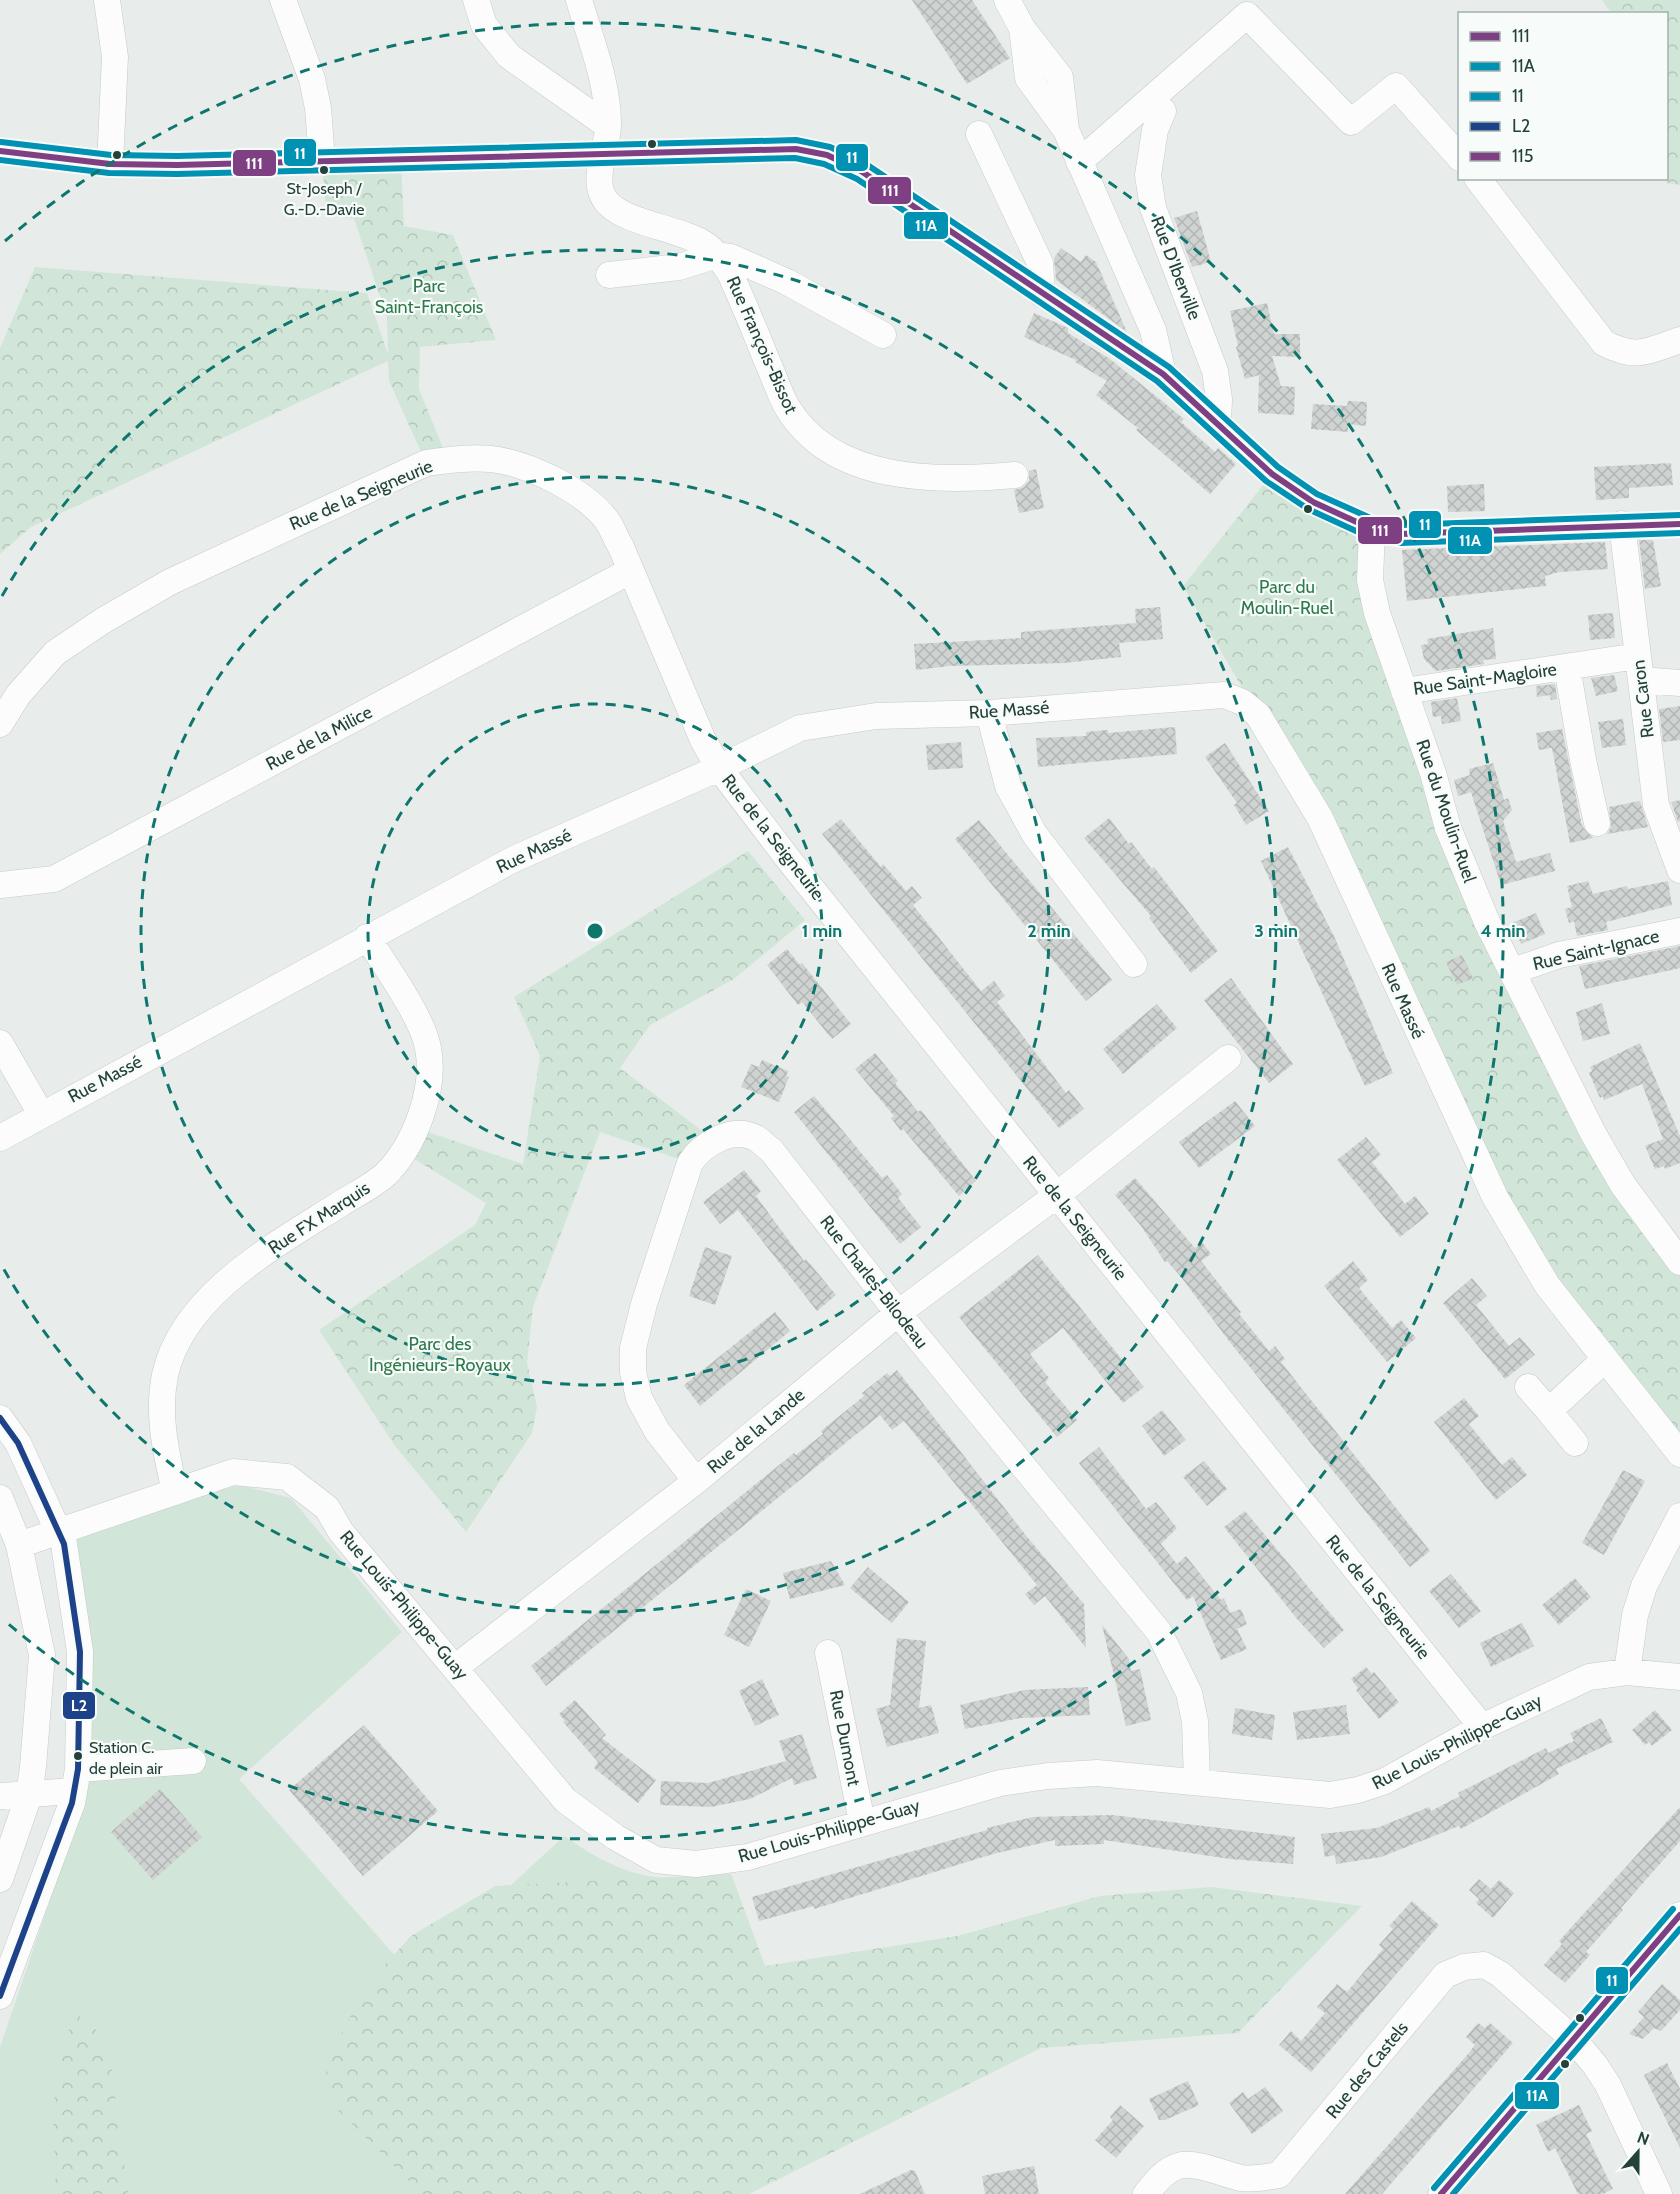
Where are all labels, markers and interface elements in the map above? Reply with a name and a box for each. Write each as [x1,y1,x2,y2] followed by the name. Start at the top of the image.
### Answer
[1458,12,1668,180] legend
[1512,25,1530,47] text: 111
[1512,55,1535,77] text: 11A
[1512,85,1524,107] text: 11
[1512,115,1530,137] text: L2
[283,138,317,167] line badge: 11
[646,138,658,150] unlabelled marker
[835,143,869,172] line badge: 11
[294,144,306,163] text: 11
[1512,145,1533,167] text: 115
[846,148,858,167] text: 11
[111,149,123,161] unlabelled marker
[232,149,277,177] line badge: 111
[245,154,263,173] text: 111
[318,164,330,176] marker: St-Joseph / G.-D.-Davie
[867,176,912,205] line badge: 111
[284,179,364,219] place label: St-Joseph / G.-D.-Davie
[881,181,899,200] text: 111
[903,211,949,240] line badge: 11A
[1146,213,1206,323] street label: Rue D'Iberville
[915,216,937,235] text: 11A
[722,273,802,417] street label: Rue François-Bissot
[375,275,483,318] park label: Parc Saint-François
[286,455,436,535] street label: Rue de la Seigneurie
[1302,503,1314,515] unlabelled marker
[1408,510,1442,539] line badge: 11
[1419,515,1431,534] text: 11
[1357,516,1403,545] line badge: 111
[1371,521,1389,540] text: 111
[1447,526,1493,555] line badge: 11A
[1459,531,1481,550] text: 11A
[1240,576,1334,619] park label: Parc du Moulin-Ruel
[1412,658,1558,700] street label: Rue Saint-Magloire
[1627,659,1659,739] street label: Rue Caron
[968,696,1050,724] street label: Rue Massé
[262,701,376,775] street label: Rue de la Milice
[1411,737,1481,886] street label: Rue du Moulin-Ruel
[717,770,829,904] street label: Rue de la Seigneurie
[493,824,575,878] street label: Rue Massé
[802,920,842,942] text: 1 min
[1027,920,1071,942] text: 2 min
[1254,920,1298,942] text: 3 min
[1480,920,1526,942] text: 4 min
[585,921,605,941] centre of rings
[1531,925,1661,975] street label: Rue Saint-Ignace
[1377,960,1429,1042] street label: Rue Massé
[64,1050,146,1108] street label: Rue Massé
[1018,1151,1132,1285] street label: Rue de la Seigneurie
[264,1177,374,1259] street label: Rue FX Marquis
[815,1211,933,1353] street label: Rue Charles-Bilodeau
[369,1333,511,1376] park label: Parc des Ingénieurs-Royaux
[703,1384,809,1478] street label: Rue de la Lande
[335,1526,473,1684] street label: Rue Louis-Philippe-Guay
[1321,1530,1435,1664] street label: Rue de la Seigneurie
[825,1688,865,1788] street label: Rue Dumont
[1368,1690,1546,1794] street label: Rue Louis-Philippe-Guay
[62,1691,96,1720] line badge: L2
[71,1696,87,1715] text: L2
[89,1738,163,1778] place label: Station C. de plein air
[72,1750,84,1762] marker: Station C. de plein air
[736,1795,922,1867] street label: Rue Louis-Philippe-Guay
[1595,1966,1629,1995] line badge: 11
[1606,1971,1618,1990] text: 11
[1574,2012,1586,2024] unlabelled marker
[1321,2017,1413,2123] street label: Rue des Castels
[1559,2058,1571,2070] unlabelled marker
[1514,2081,1560,2110] line badge: 11A
[1526,2086,1548,2105] text: 11A
[1608,2122,1668,2182] north arrow
[1635,2128,1652,2149] text: N

